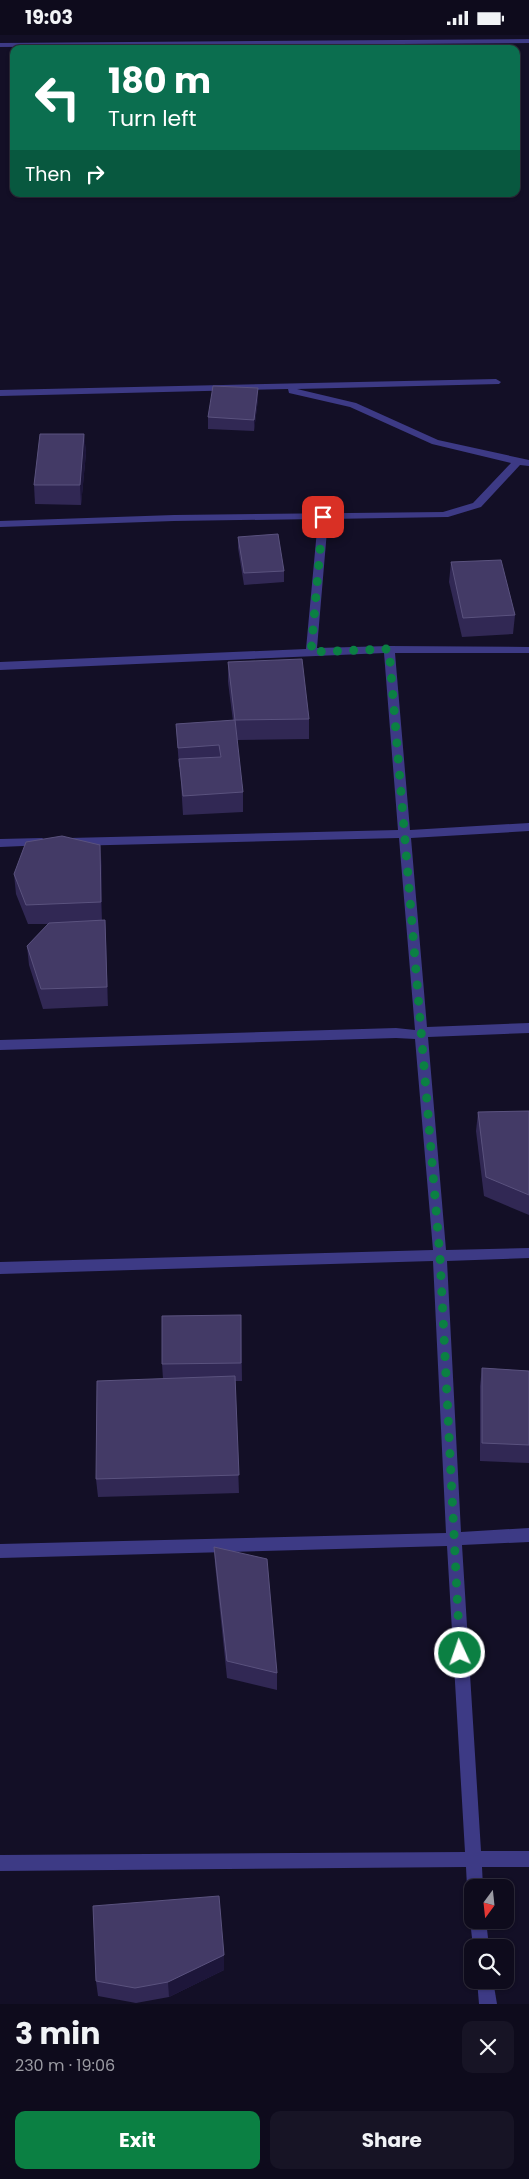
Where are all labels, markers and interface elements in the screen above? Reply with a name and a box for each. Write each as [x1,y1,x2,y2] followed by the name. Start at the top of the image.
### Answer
[25,4,73,31] text: 19:03
[108,56,211,105] text: 180 m
[25,65,90,130] icon: left
[108,103,196,134] text: Turn left
[81,160,109,188] icon: right
[25,161,71,188] text: Then
[302,496,344,538] pin
[309,503,337,531] icon: arrive
[433,1626,485,1678] position arrow
[464,1879,514,1929] north arrow
[464,1879,514,1989] map controls
[464,1939,514,1989] button: search
[15,2012,100,2055] text: 3 min
[462,2021,514,2073] button: close
[15,2054,115,2077] text: 230 m · 19:06
[15,2111,260,2169] button: Exit
[270,2111,514,2169] button: Share

